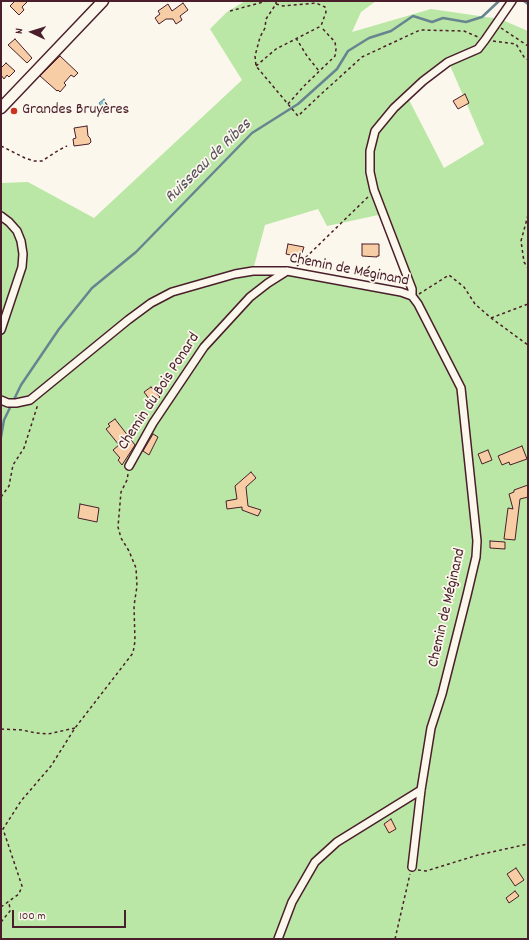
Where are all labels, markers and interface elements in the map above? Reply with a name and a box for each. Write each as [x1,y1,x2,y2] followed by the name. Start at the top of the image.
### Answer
[12,12,52,52] north arrow
[12,28,28,34] text: N
[22,101,129,121] place label: Grandes Bruyères
[9,106,19,116] marker: Grandes Bruyères
[161,116,257,208] water label: Ruisseau de Ribes
[288,250,410,292] street label: Chemin de Méginand
[115,330,205,454] street label: Chemin du Bois Ponard
[425,547,471,669] street label: Chemin de Méginand
[14,902,128,928] scale bar
[19,908,46,925] text: 100 m

